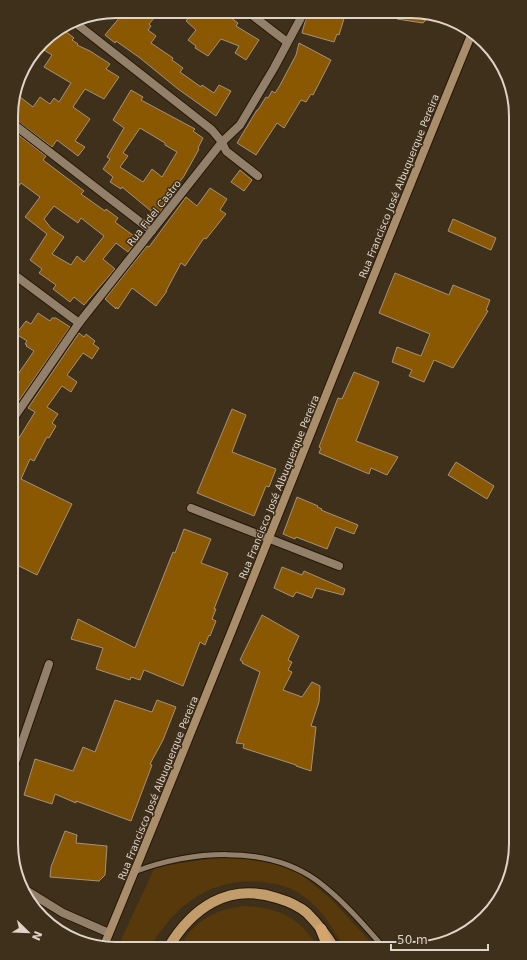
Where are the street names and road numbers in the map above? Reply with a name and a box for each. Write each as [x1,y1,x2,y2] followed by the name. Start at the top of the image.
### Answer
[357,92,441,280] street label: Rua Francisco José Albuquerque Pereira
[125,178,183,248] street label: Rua Fidel Castro
[237,393,321,581] street label: Rua Francisco José Albuquerque Pereira
[116,694,200,882] street label: Rua Francisco José Albuquerque Pereira

